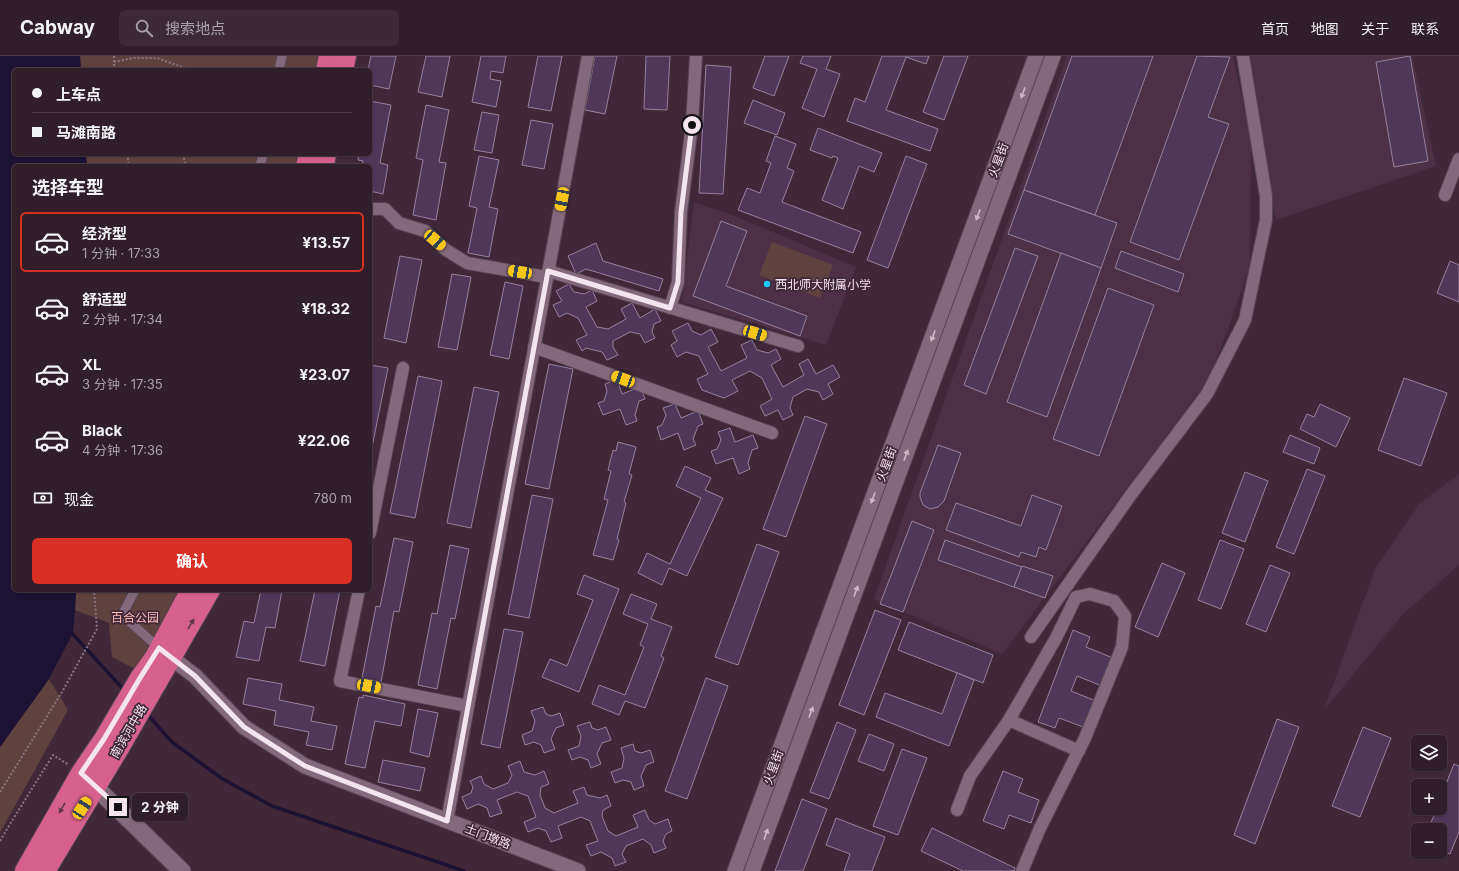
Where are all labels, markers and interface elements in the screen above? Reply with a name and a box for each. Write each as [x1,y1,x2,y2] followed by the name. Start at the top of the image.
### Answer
[119,10,399,46] search box
[20,16,95,39] text: Cabway
[133,17,155,39] icon: search
[165,19,225,38] text: 搜索地点
[1261,20,1289,37] text: 首页
[1311,20,1339,37] text: 地图
[1361,20,1389,37] text: 关于
[1411,20,1439,37] text: 联系
[56,85,101,104] text: 上车点
[1019,87,1025,99] one-way arrow
[683,116,701,134] route start
[56,123,116,142] text: 马滩南路
[985,141,1011,179] street label: 火星街
[32,177,104,198] text: 选择车型
[554,186,570,212] car
[974,209,980,221] one-way arrow
[34,224,70,260] icon: car
[82,224,127,243] text: 经济型
[422,228,448,252] car
[302,233,350,252] text: ¥13.57
[82,245,160,261] text: 1 分钟 · 17:33
[507,264,533,280] car
[775,277,871,292] place label: 西北师大附属小学
[762,279,772,289] marker: 西北师大附属小学
[34,290,70,326] icon: car
[82,290,127,309] text: 舒适型
[302,299,350,318] text: ¥18.32
[82,311,163,327] text: 2 分钟 · 17:34
[742,324,768,342] car
[929,331,935,343] one-way arrow
[82,355,102,374] text: XL
[34,356,70,392] icon: car
[300,365,350,384] text: ¥23.07
[610,369,636,389] car
[82,376,163,392] text: 3 分钟 · 17:35
[82,421,122,440] text: Black
[34,422,70,458] icon: car
[298,431,350,450] text: ¥22.06
[82,442,163,458] text: 4 分钟 · 17:36
[873,445,899,483] street label: 火星街
[903,449,909,461] one-way arrow
[32,487,54,509] icon: cash
[64,490,94,509] text: 现金
[314,490,352,506] text: 780 m
[870,492,876,504] one-way arrow
[32,538,352,584] button: 确认
[853,584,859,596] one-way arrow
[111,610,159,625] park label: 百合公园
[187,618,194,630] one-way arrow
[356,678,382,694] car
[107,701,149,761] street label: 南滨河中路
[808,706,814,718] one-way arrow
[1411,735,1447,859] map controls
[1411,735,1447,771] button: layers
[760,748,786,786] street label: 火星街
[1411,779,1447,815] button: +
[132,793,188,821] callout: 2 分钟
[70,795,94,821] car
[109,798,127,816] route end
[141,799,179,815] text: 2 分钟
[58,802,65,814] one-way arrow
[463,820,513,852] street label: 土门墩路
[1411,823,1447,859] button: −
[763,828,769,840] one-way arrow

